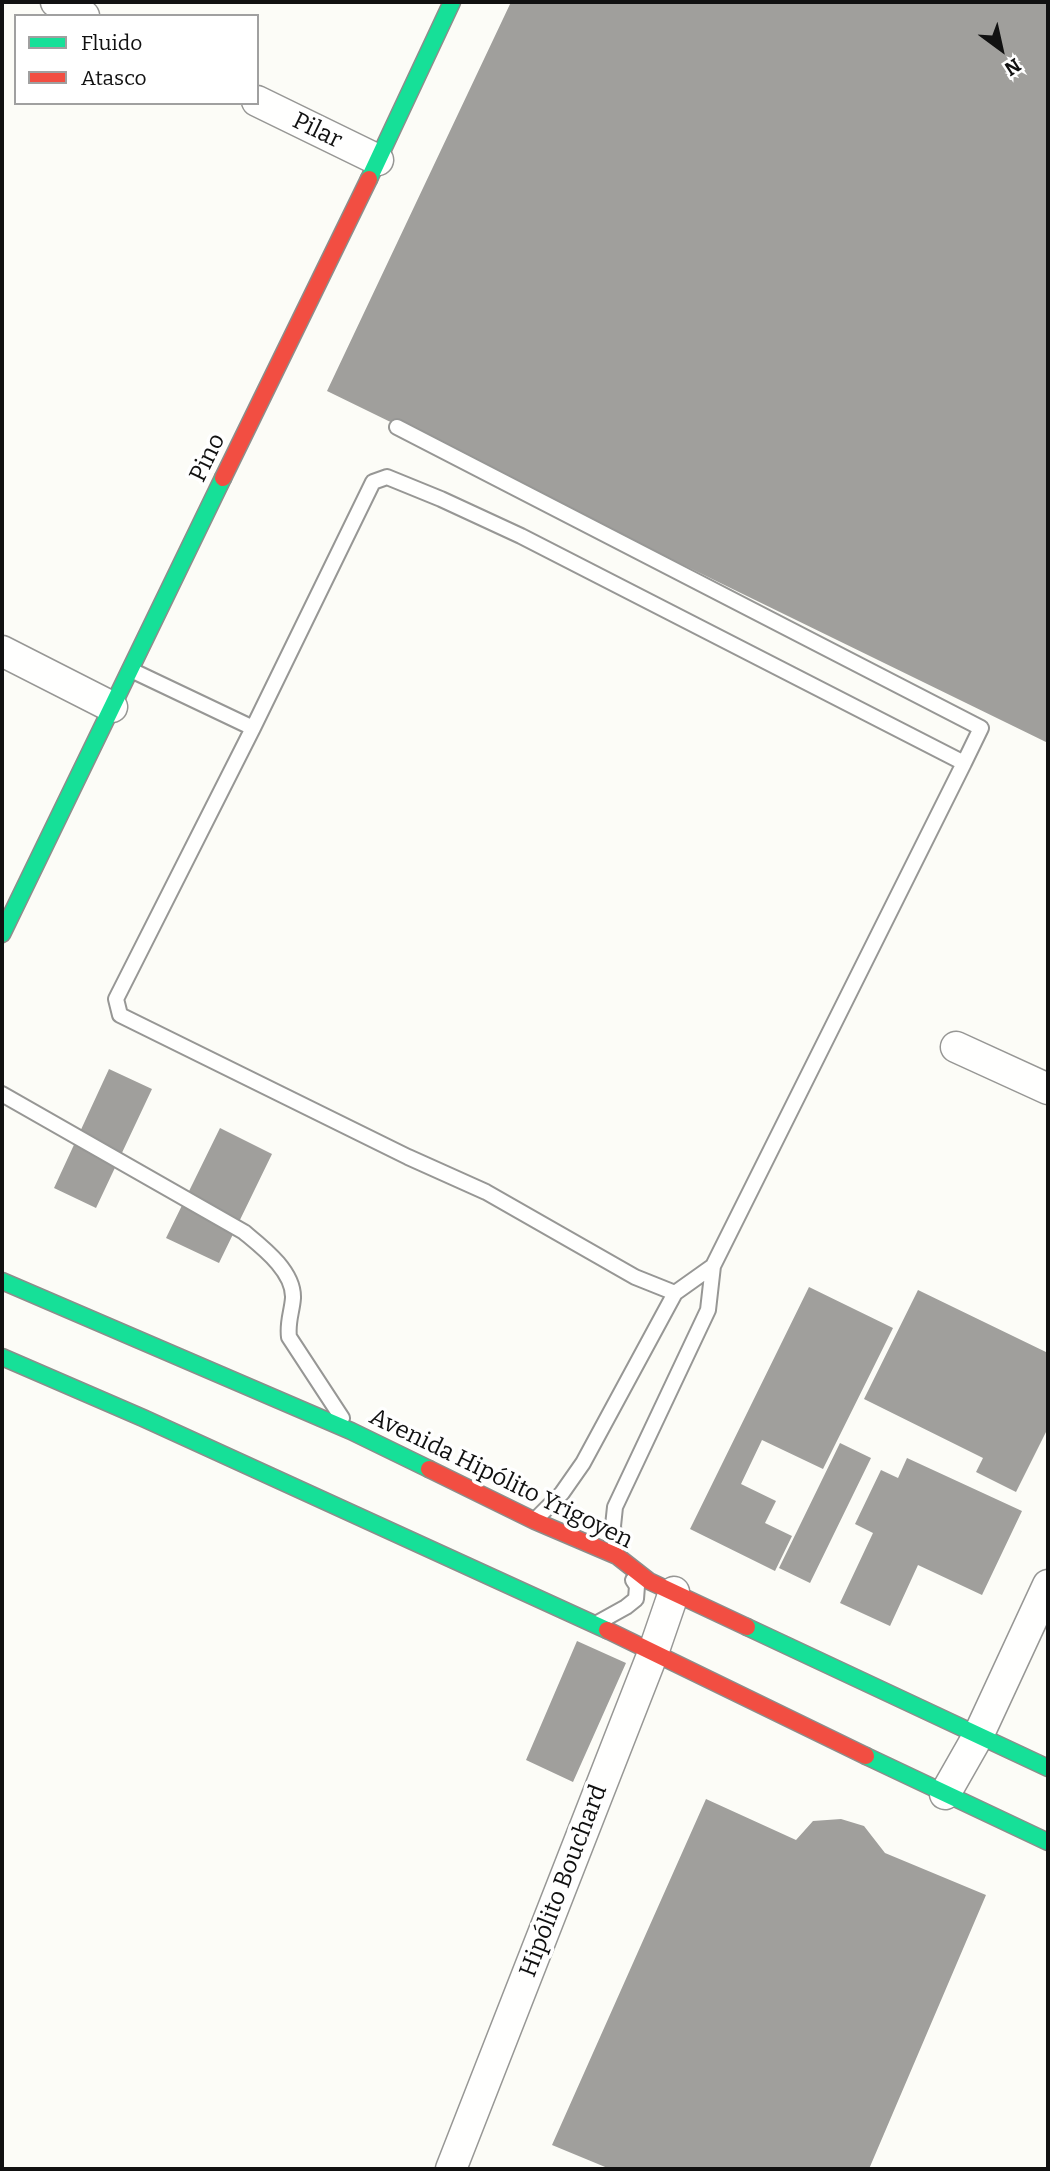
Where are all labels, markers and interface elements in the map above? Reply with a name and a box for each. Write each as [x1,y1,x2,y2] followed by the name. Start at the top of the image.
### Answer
[14,14,259,105] legend
[966,14,1036,84] north arrow
[81,30,142,56] text: Fluido
[1000,53,1025,81] text: N
[81,65,147,91] text: Atasco
[288,107,346,155] street label: Pilar
[184,429,232,487] street label: Pino
[365,1403,637,1555] street label: Avenida Hipólito Yrigoyen
[514,1781,614,1981] street label: Hipólito Bouchard

